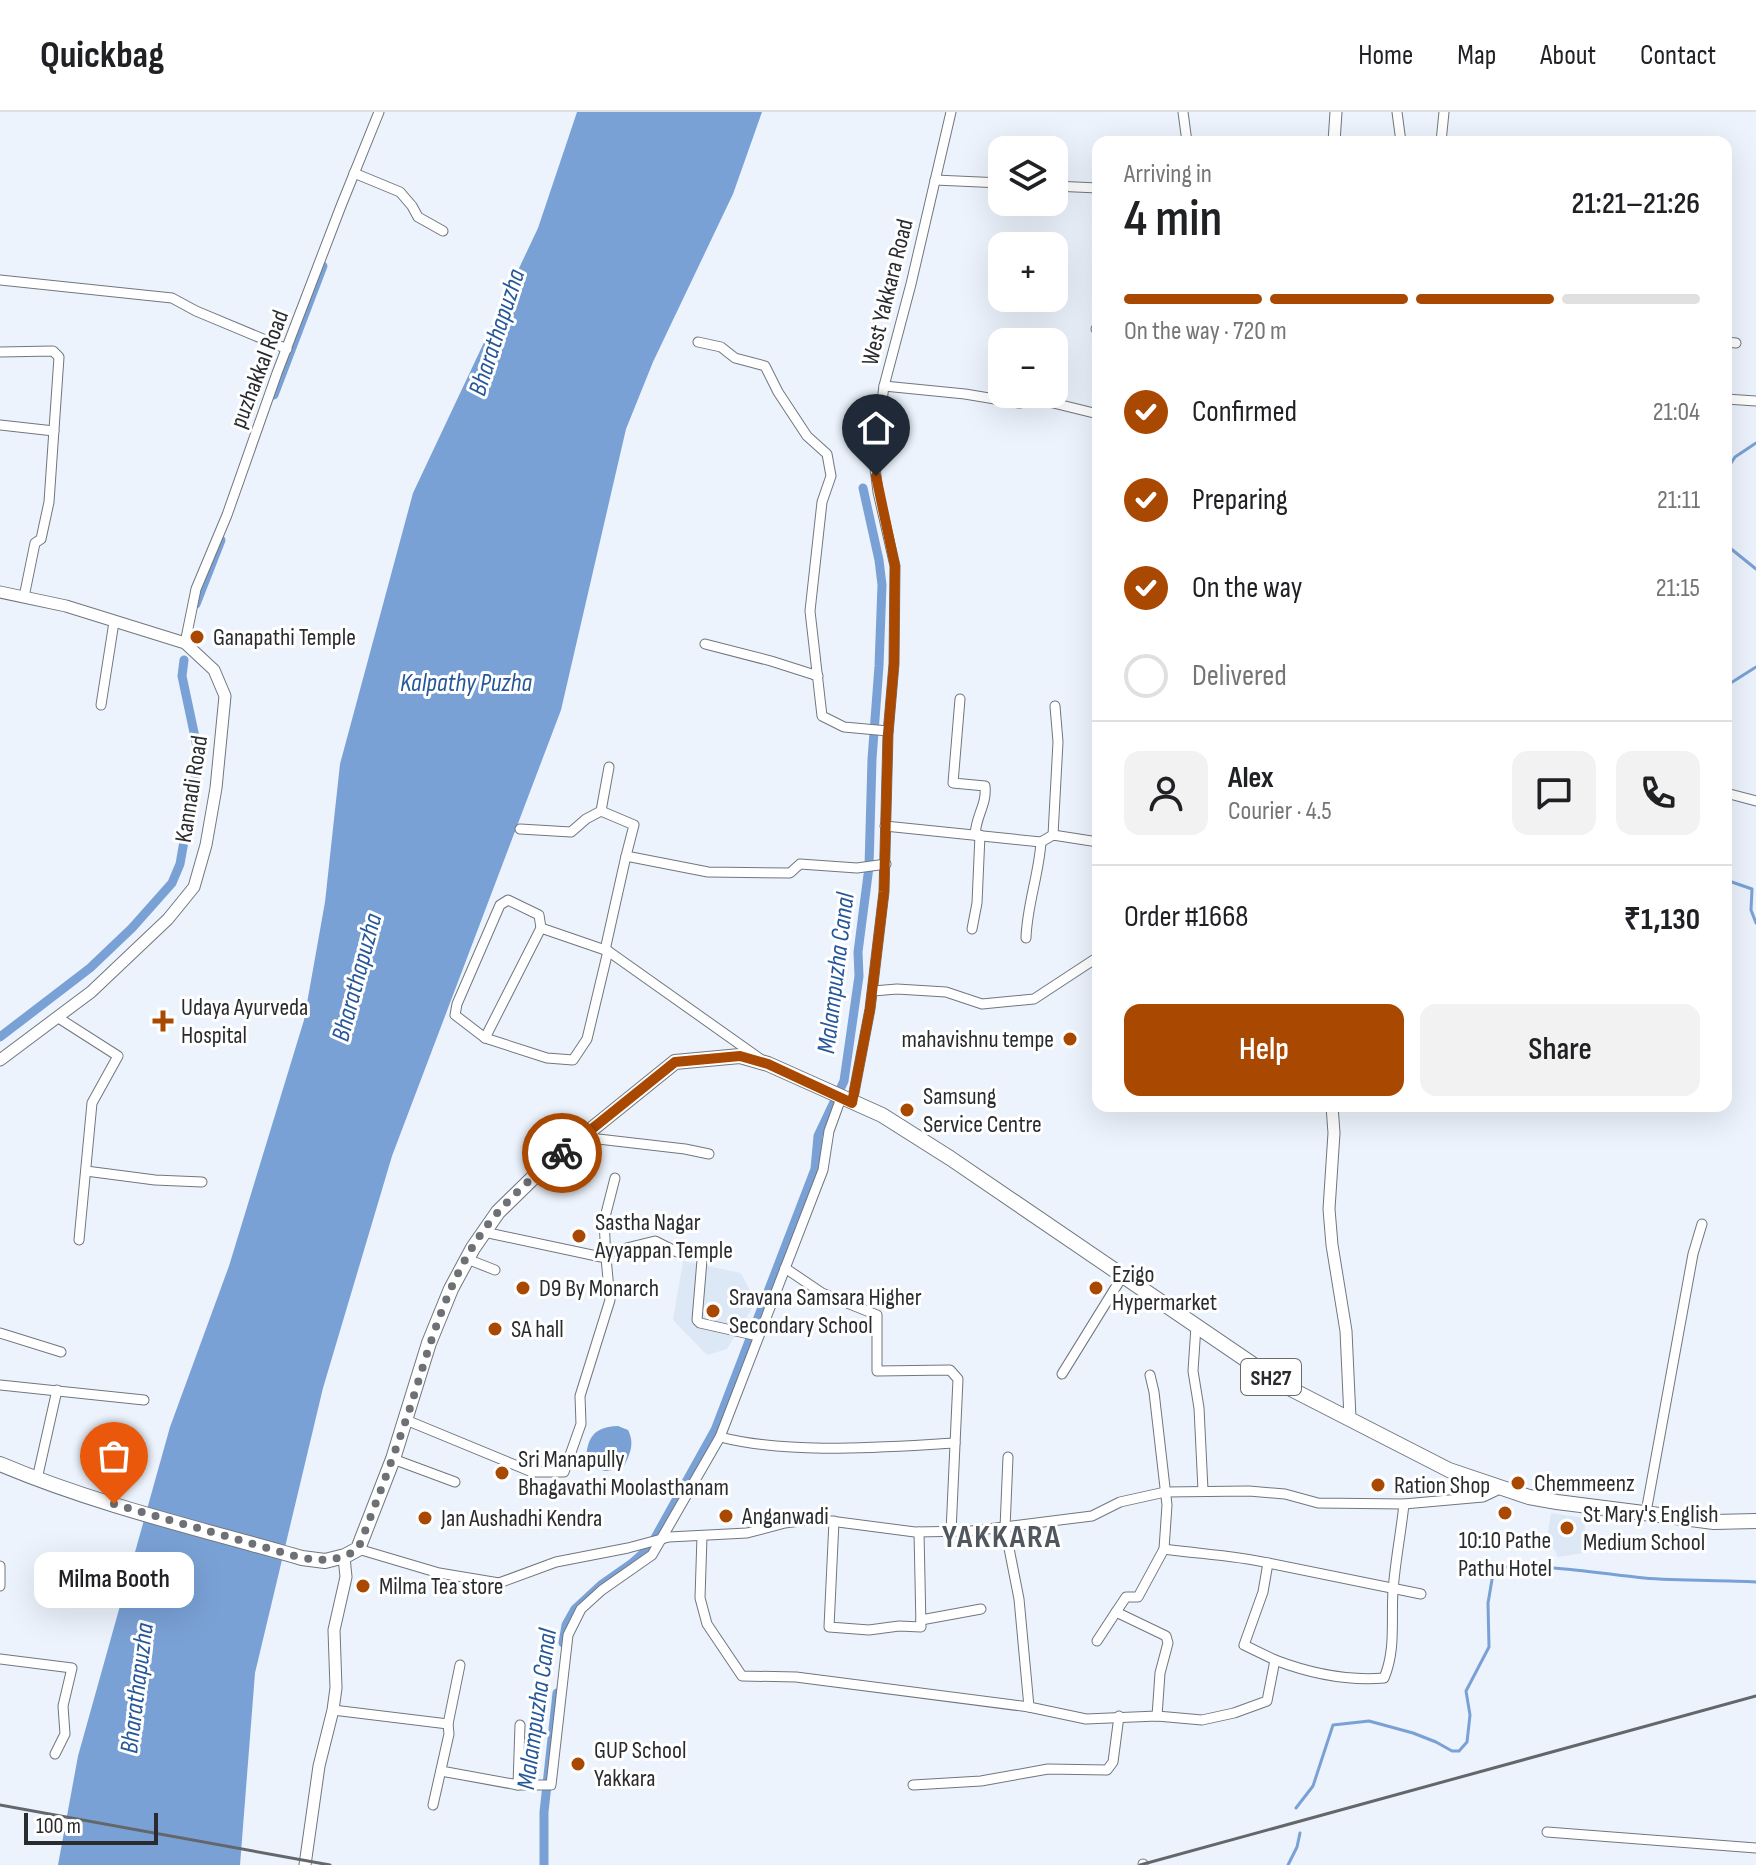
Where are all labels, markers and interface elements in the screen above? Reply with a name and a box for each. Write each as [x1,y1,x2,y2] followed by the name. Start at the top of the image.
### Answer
[40,33,164,78] text: Quickbag
[1358,39,1413,72] text: Home
[1457,39,1496,72] text: Map
[1540,39,1596,72] text: About
[1640,39,1716,72] text: Contact
[988,136,1068,408] map controls
[988,136,1068,216] button: layers
[1124,159,1212,190] text: Arriving in
[1572,186,1700,222] text: 21:21–21:26
[1124,188,1222,251] text: 4 min
[855,216,920,368] street label: West Yakkara Road
[988,232,1068,312] button: +
[462,265,533,400] water label: Bharathapuzha
[224,306,295,432] street label: puzhakkal Road
[1124,316,1287,347] text: On the way · 720 m
[988,328,1068,408] button: −
[1124,390,1168,434] icon: check
[842,394,910,476] pin
[1192,394,1297,430] text: Confirmed
[1653,397,1700,428] text: 21:04
[854,406,898,450] icon: home
[1124,478,1168,522] icon: check
[1192,482,1288,518] text: Preparing
[1657,485,1700,516] text: 21:11
[1124,566,1168,610] icon: check
[1192,570,1302,606] text: On the way
[1656,573,1700,604] text: 21:15
[213,623,356,652] place label: Ganapathi Temple
[188,628,206,646] marker: Ganapathi Temple
[1192,658,1287,694] text: Delivered
[400,668,532,699] water label: Kalpathy Puzha
[169,733,214,845] street label: Kannadi Road
[1124,751,1208,835] button: person
[1512,751,1596,835] button: chat
[1616,751,1700,835] button: phone
[1228,760,1274,796] text: Alex
[1228,796,1332,827] text: Courier · 4.5
[811,890,862,1055] water label: Malampuzha Canal
[1124,899,1248,935] text: Order #1668
[1624,902,1700,938] text: ₹1,130
[326,910,390,1045] water label: Bharathapuzha
[181,993,308,1050] place label: Udaya Ayurveda Hospital
[1124,1004,1404,1096] button: Help
[1420,1004,1700,1096] button: Share
[152,1010,174,1032] marker: Udaya Ayurveda Hospital
[902,1025,1054,1054] place label: mahavishnu tempe
[1061,1030,1079,1048] marker: mahavishnu tempe
[923,1082,1042,1139] place label: Samsung Service Centre
[898,1101,916,1119] marker: Samsung Service Centre
[522,1113,602,1193] courier
[540,1131,584,1175] icon: bike
[594,1208,733,1265] place label: Sastha Nagar Ayyappan Temple
[570,1227,588,1245] marker: Sastha Nagar Ayyappan Temple
[1112,1260,1217,1317] place label: Ezigo Hypermarket
[539,1274,659,1303] place label: D9 By Monarch
[514,1279,532,1297] marker: D9 By Monarch
[1087,1279,1105,1297] marker: Ezigo Hypermarket
[729,1283,922,1340] place label: Sravana Samsara Higher Secondary School
[704,1302,722,1320] marker: Sravana Samsara Higher Secondary School
[511,1315,564,1344] place label: SA hall
[486,1320,504,1338] marker: SA hall
[1241,1359,1301,1395] road number: SH27
[80,1422,148,1504] pin
[92,1434,136,1478] icon: bag
[518,1445,729,1502] place label: Sri Manapully Bhagavathi Moolasthanam
[493,1464,511,1482] marker: Sri Manapully Bhagavathi Moolasthanam
[1534,1469,1635,1498] place label: Chemmeenz
[1394,1471,1490,1500] place label: Ration Shop
[1509,1474,1527,1492] marker: Chemmeenz
[1369,1476,1387,1494] marker: Ration Shop
[1583,1500,1719,1557] place label: St Mary's English Medium School
[741,1502,829,1531] place label: Anganwadi
[440,1504,602,1533] place label: Jan Aushadhi Kendra
[1496,1504,1514,1522] marker: 10:10 Pathe Pathu Hotel
[717,1507,735,1525] marker: Anganwadi
[416,1509,434,1527] marker: Jan Aushadhi Kendra
[942,1518,1062,1557] district label: YAKKARA
[1558,1519,1576,1537] marker: St Mary's English Medium School
[1458,1526,1552,1583] place label: 10:10 Pathe Pathu Hotel
[34,1552,194,1608] callout: Milma Booth
[58,1564,170,1595] text: Milma Booth
[379,1572,503,1601] place label: Milma Tea store
[354,1577,372,1595] marker: Milma Tea store
[114,1621,161,1755] water label: Bharathapuzha
[511,1626,564,1792] water label: Malampuzha Canal
[594,1736,686,1793] place label: GUP School Yakkara
[569,1755,587,1773] marker: GUP School Yakkara
[24,1809,158,1845] scale bar
[36,1813,81,1840] text: 100 m

